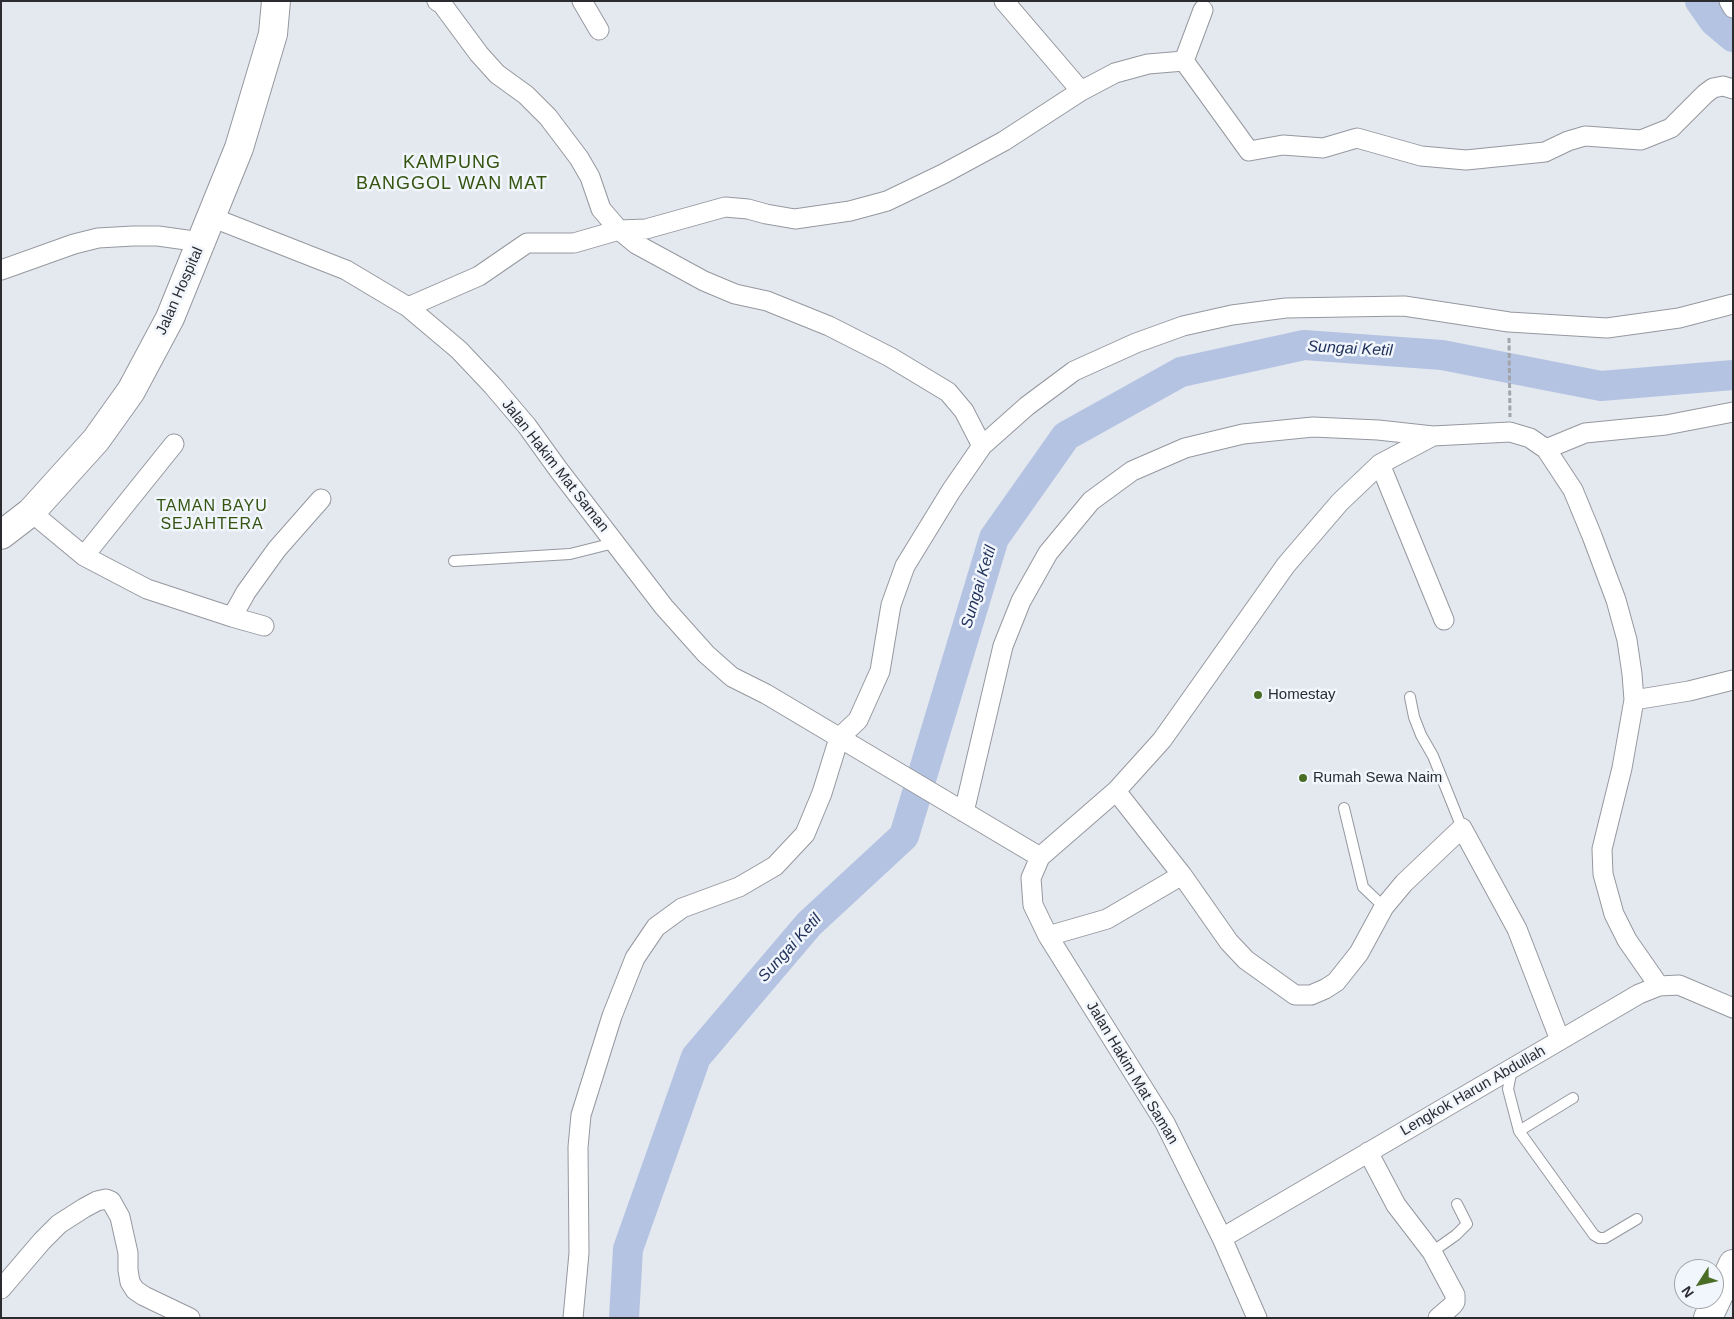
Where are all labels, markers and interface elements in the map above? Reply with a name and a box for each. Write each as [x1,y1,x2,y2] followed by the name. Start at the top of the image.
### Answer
[354,152,550,194] district label: KAMPUNG BANGGOL WAN MAT
[153,244,207,338] street label: Jalan Hospital
[1307,337,1393,361] water label: Sungai Ketil
[498,396,612,536] street label: Jalan Hakim Mat Saman
[155,497,269,535] district label: TAMAN BAYU SEJAHTERA
[957,543,1001,631] water label: Sungai Ketil
[1268,686,1336,704] place label: Homestay
[1252,689,1264,701] marker: Homestay
[1313,769,1442,787] place label: Rumah Sewa Naim
[1297,772,1309,784] marker: Rumah Sewa Naim
[754,910,826,986] water label: Sungai Ketil
[1082,998,1182,1148] street label: Jalan Hakim Mat Saman
[1397,1042,1549,1140] street label: Lengkok Harun Abdullah
[1674,1259,1724,1309] north arrow
[1678,1283,1697,1301] text: N

